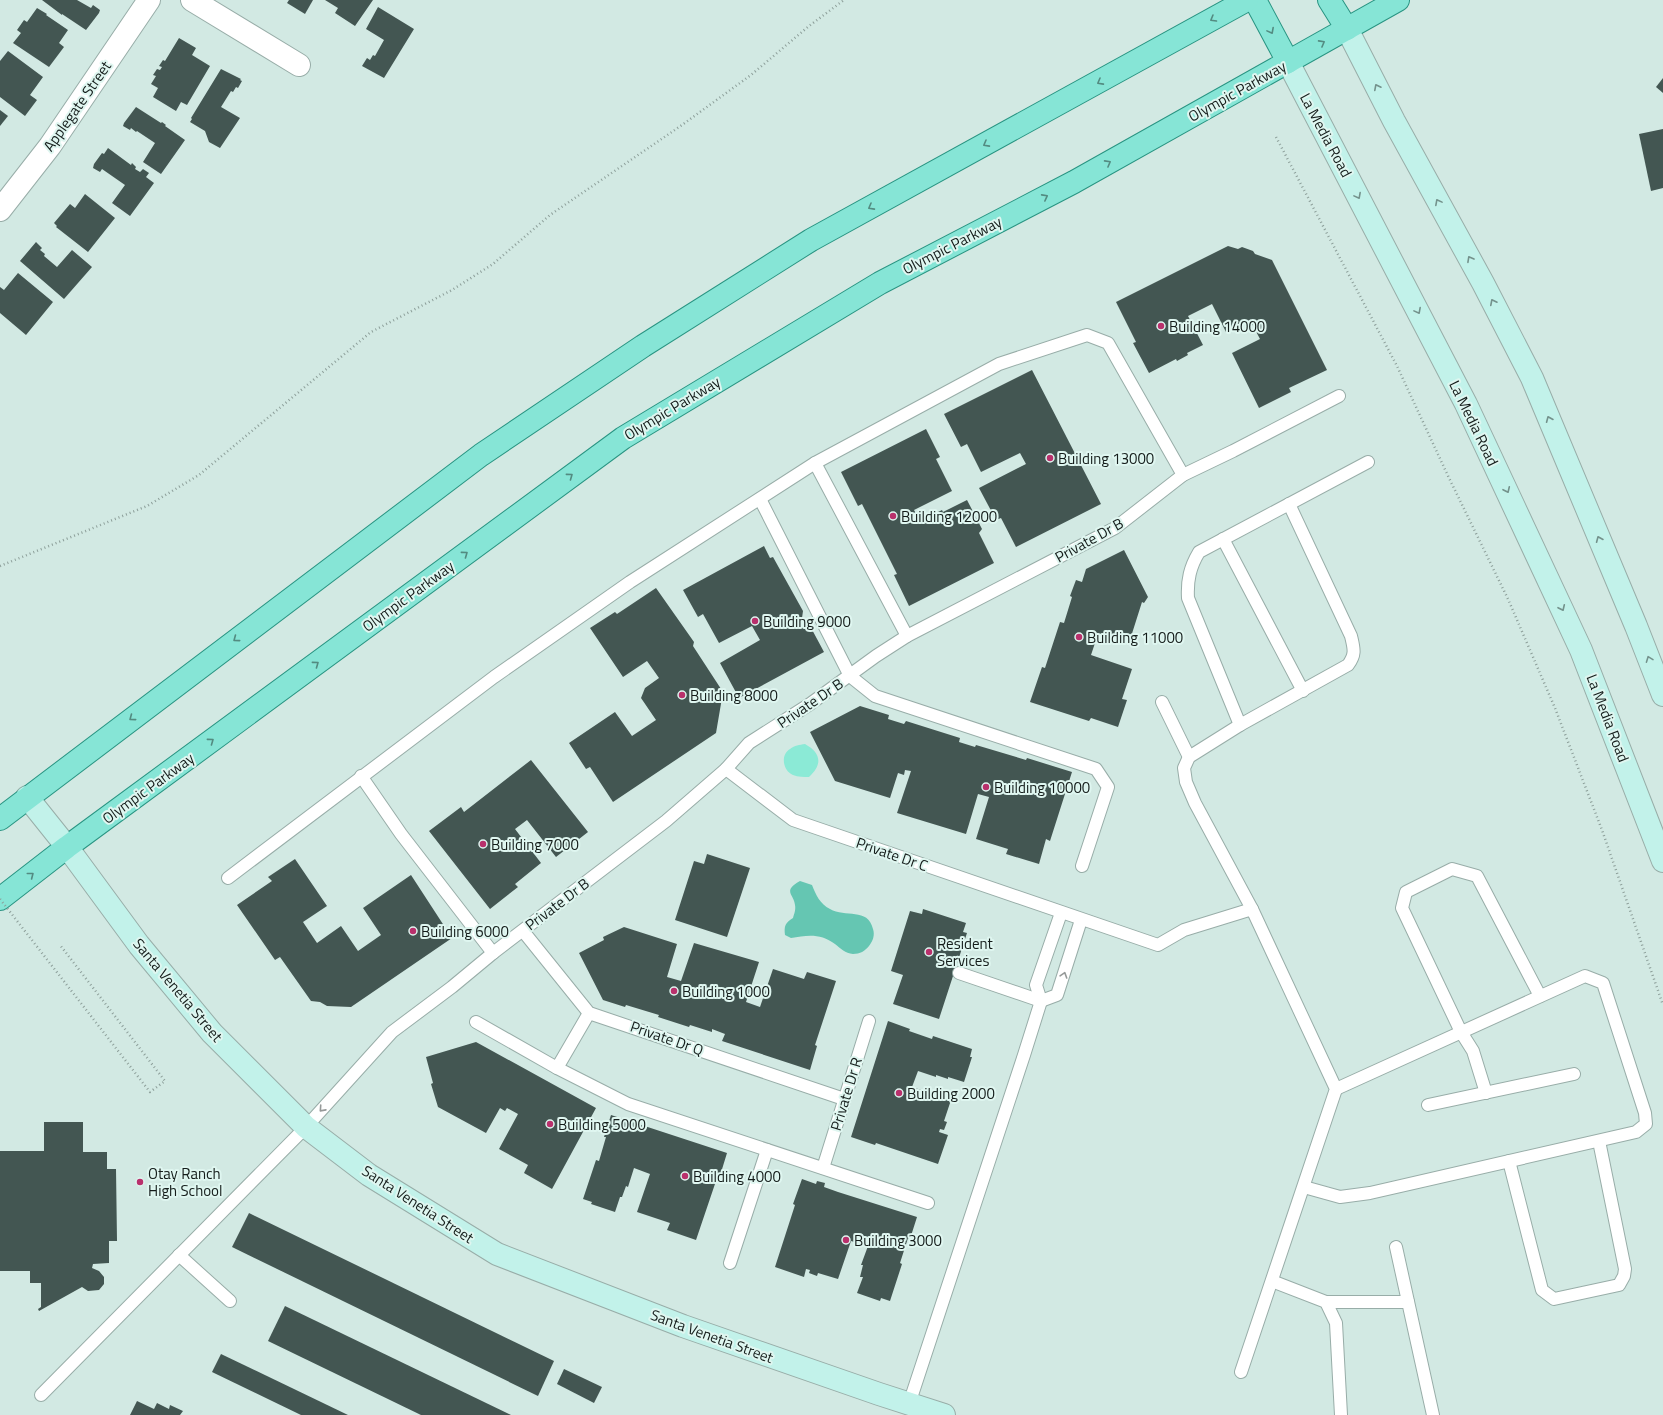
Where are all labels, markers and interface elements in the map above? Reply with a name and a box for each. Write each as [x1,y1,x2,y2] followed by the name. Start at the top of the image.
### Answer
[1210,15,1218,22] one-way arrow
[1267,27,1274,34] one-way arrow
[1318,41,1325,48] one-way arrow
[37,55,117,156] street label: Applegate Street
[1184,55,1290,127] street label: Olympic Parkway
[1097,77,1104,85] one-way arrow
[1374,84,1382,91] one-way arrow
[1294,89,1358,181] street label: La Media Road
[982,140,990,147] one-way arrow
[1104,160,1111,167] one-way arrow
[1353,192,1360,199] one-way arrow
[1041,194,1048,202] one-way arrow
[1435,198,1443,206] one-way arrow
[868,202,876,209] one-way arrow
[898,210,1006,280] street label: Olympic Parkway
[1467,256,1474,263] one-way arrow
[1490,299,1497,306] one-way arrow
[1413,307,1421,315] one-way arrow
[1169,315,1265,338] place label: Building 14000
[1156,321,1166,331] marker: Building 14000
[619,370,725,446] street label: Olympic Parkway
[1443,376,1505,470] street label: La Media Road
[1546,415,1554,423] one-way arrow
[1058,447,1154,470] place label: Building 13000
[1045,453,1055,463] marker: Building 13000
[566,474,573,481] one-way arrow
[1502,486,1510,494] one-way arrow
[901,505,997,528] place label: Building 12000
[888,511,898,521] marker: Building 12000
[1050,512,1128,568] street label: Private Dr B
[1596,535,1604,542] one-way arrow
[461,551,468,558] one-way arrow
[357,555,459,637] street label: Olympic Parkway
[1557,604,1565,612] one-way arrow
[763,610,851,633] place label: Building 9000
[750,616,760,626] marker: Building 9000
[1087,626,1183,649] place label: Building 11000
[1074,632,1084,642] marker: Building 11000
[233,635,240,642] one-way arrow
[1645,655,1653,662] one-way arrow
[311,662,318,669] one-way arrow
[1581,671,1635,765] street label: La Media Road
[772,672,848,734] street label: Private Dr B
[690,684,778,707] place label: Building 8000
[677,690,687,700] marker: Building 8000
[130,713,137,720] one-way arrow
[207,739,214,746] one-way arrow
[97,747,199,829] street label: Olympic Parkway
[994,776,1090,799] place label: Building 10000
[981,782,991,792] marker: Building 10000
[853,831,931,877] street label: Private Dr C
[491,833,579,856] place label: Building 7000
[478,839,488,849] marker: Building 7000
[520,872,594,936] street label: Private Dr B
[26,873,33,880] one-way arrow
[421,920,509,943] place label: Building 6000
[408,926,418,936] marker: Building 6000
[937,932,993,972] place label: Resident Services
[128,933,229,1047] street label: Santa Venetia Street
[924,947,934,957] marker: Resident Services
[1059,971,1068,978] one-way arrow
[682,980,770,1003] place label: Building 1000
[669,986,679,996] marker: Building 1000
[627,1015,707,1061] street label: Private Dr Q
[824,1055,868,1133] street label: Private Dr R
[907,1082,995,1105] place label: Building 2000
[894,1088,904,1098] marker: Building 2000
[320,1104,327,1112] one-way arrow
[558,1113,646,1136] place label: Building 5000
[545,1119,555,1129] marker: Building 5000
[358,1159,479,1249] street label: Santa Venetia Street
[148,1162,223,1202] place label: Otay Ranch High School
[693,1165,781,1188] place label: Building 4000
[680,1171,690,1181] marker: Building 4000
[135,1177,145,1187] marker: Otay Ranch High School
[854,1229,942,1252] place label: Building 3000
[841,1235,851,1245] marker: Building 3000
[647,1303,777,1369] street label: Santa Venetia Street

